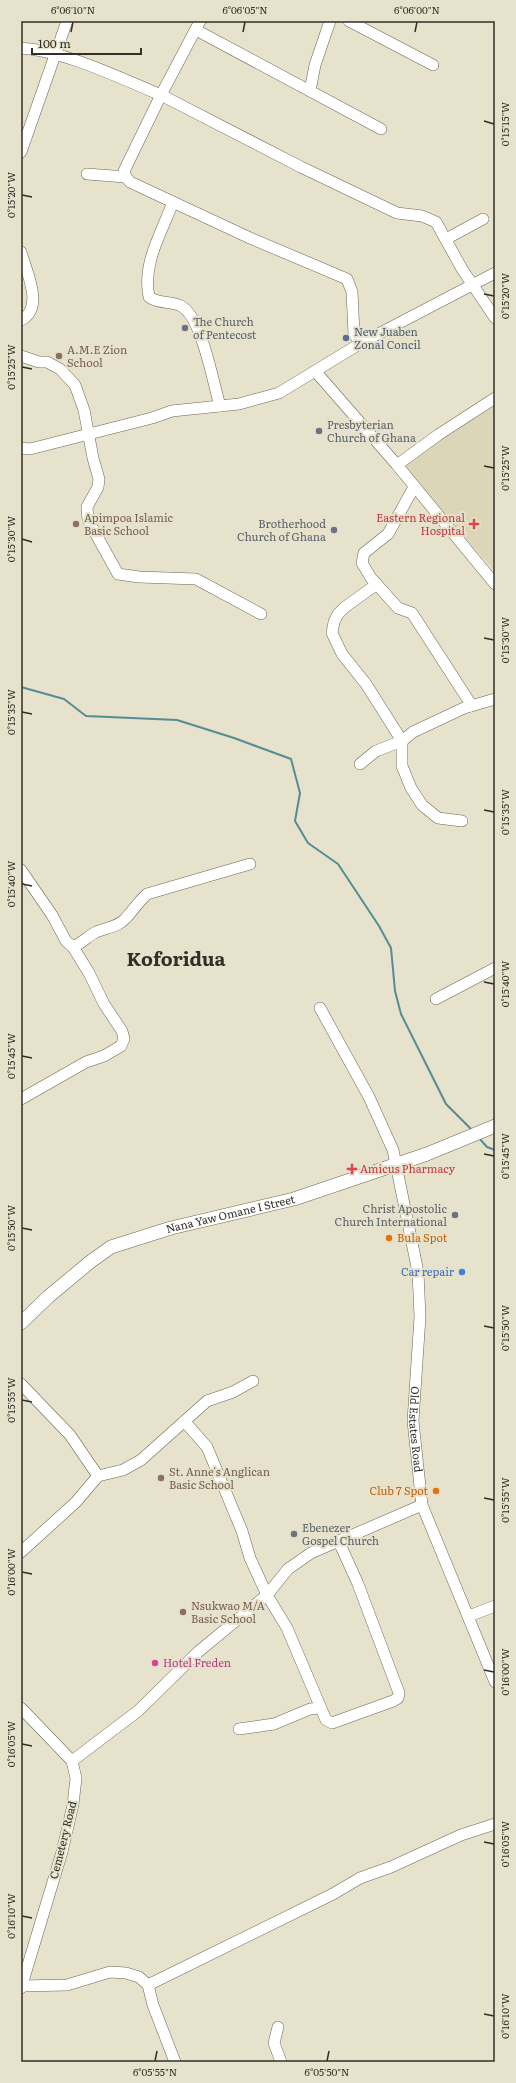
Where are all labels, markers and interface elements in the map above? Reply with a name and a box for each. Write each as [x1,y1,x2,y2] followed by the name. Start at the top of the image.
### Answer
[51,2,95,17] text: 6°06'10"N
[222,2,268,17] text: 6°06'05"N
[394,2,440,17] text: 6°06'00"N
[32,30,141,56] scale bar
[38,34,71,52] text: 100 m
[497,102,512,146] text: 0°15'15"W
[3,172,18,218] text: 0°15'20"W
[497,273,512,319] text: 0°15'20"W
[193,313,257,342] place label: The Church of Pentecost
[180,323,190,333] marker: The Church of Pentecost
[354,323,421,352] place label: New Juaben Zonal Concil
[341,333,351,343] marker: New Juaben Zonal Concil
[67,341,127,370] place label: A.M.E Zion School
[3,344,18,390] text: 0°15'25"W
[54,351,64,361] marker: A.M.E Zion School
[327,416,416,445] place label: Presbyterian Church of Ghana
[314,426,324,436] marker: Presbyterian Church of Ghana
[497,445,512,491] text: 0°15'25"W
[84,509,174,538] place label: Apimpoa Islamic Basic School
[376,509,465,538] place label: Eastern Regional Hospital
[237,515,326,544] place label: Brotherhood Church of Ghana
[3,516,18,562] text: 0°15'30"W
[468,518,480,530] marker: Eastern Regional Hospital
[71,519,81,529] marker: Apimpoa Islamic Basic School
[329,525,339,535] marker: Brotherhood Church of Ghana
[497,617,512,663] text: 0°15'30"W
[3,689,18,735] text: 0°15'35"W
[497,789,512,835] text: 0°15'35"W
[3,861,18,907] text: 0°15'40"W
[126,944,226,972] district label: Koforidua
[497,961,512,1007] text: 0°15'40"W
[3,1033,18,1079] text: 0°15'45"W
[497,1133,512,1179] text: 0°15'45"W
[360,1160,456,1176] place label: Amicus Pharmacy
[347,1164,357,1174] marker: Amicus Pharmacy
[164,1190,297,1236] street label: Nana Yaw Omane I Street
[335,1200,447,1229] place label: Christ Apostolic Church International
[3,1205,18,1251] text: 0°15'50"W
[450,1210,460,1220] marker: Christ Apostolic Church International
[397,1229,448,1245] place label: Bula Spot
[384,1233,394,1243] marker: Bula Spot
[401,1263,455,1279] place label: Car repair
[457,1267,467,1277] marker: Car repair
[497,1305,512,1351] text: 0°15'50"W
[3,1377,18,1423] text: 0°15'55"W
[406,1386,427,1473] street label: Old Estates Road
[169,1463,270,1492] place label: St. Anne's Anglican Basic School
[156,1473,166,1483] marker: St. Anne's Anglican Basic School
[497,1477,512,1523] text: 0°15'55"W
[369,1482,429,1498] place label: Club 7 Spot
[431,1486,441,1496] marker: Club 7 Spot
[302,1519,379,1548] place label: Ebenezer Gospel Church
[289,1529,299,1539] marker: Ebenezer Gospel Church
[3,1548,18,1596] text: 0°16'00"W
[191,1597,265,1626] place label: Nsukwao M/A Basic School
[178,1607,188,1617] marker: Nsukwao M/A Basic School
[497,1648,512,1696] text: 0°16'00"W
[163,1654,231,1670] place label: Hotel Freden
[150,1658,160,1668] marker: Hotel Freden
[3,1721,18,1767] text: 0°16'05"W
[45,1799,80,1880] street label: Cemetery Road
[497,1821,512,1867] text: 0°16'05"W
[3,1893,18,1939] text: 0°16'10"W
[497,1993,512,2039] text: 0°16'10"W
[133,2064,177,2079] text: 6°05'55"N
[305,2064,349,2079] text: 6°05'50"N

